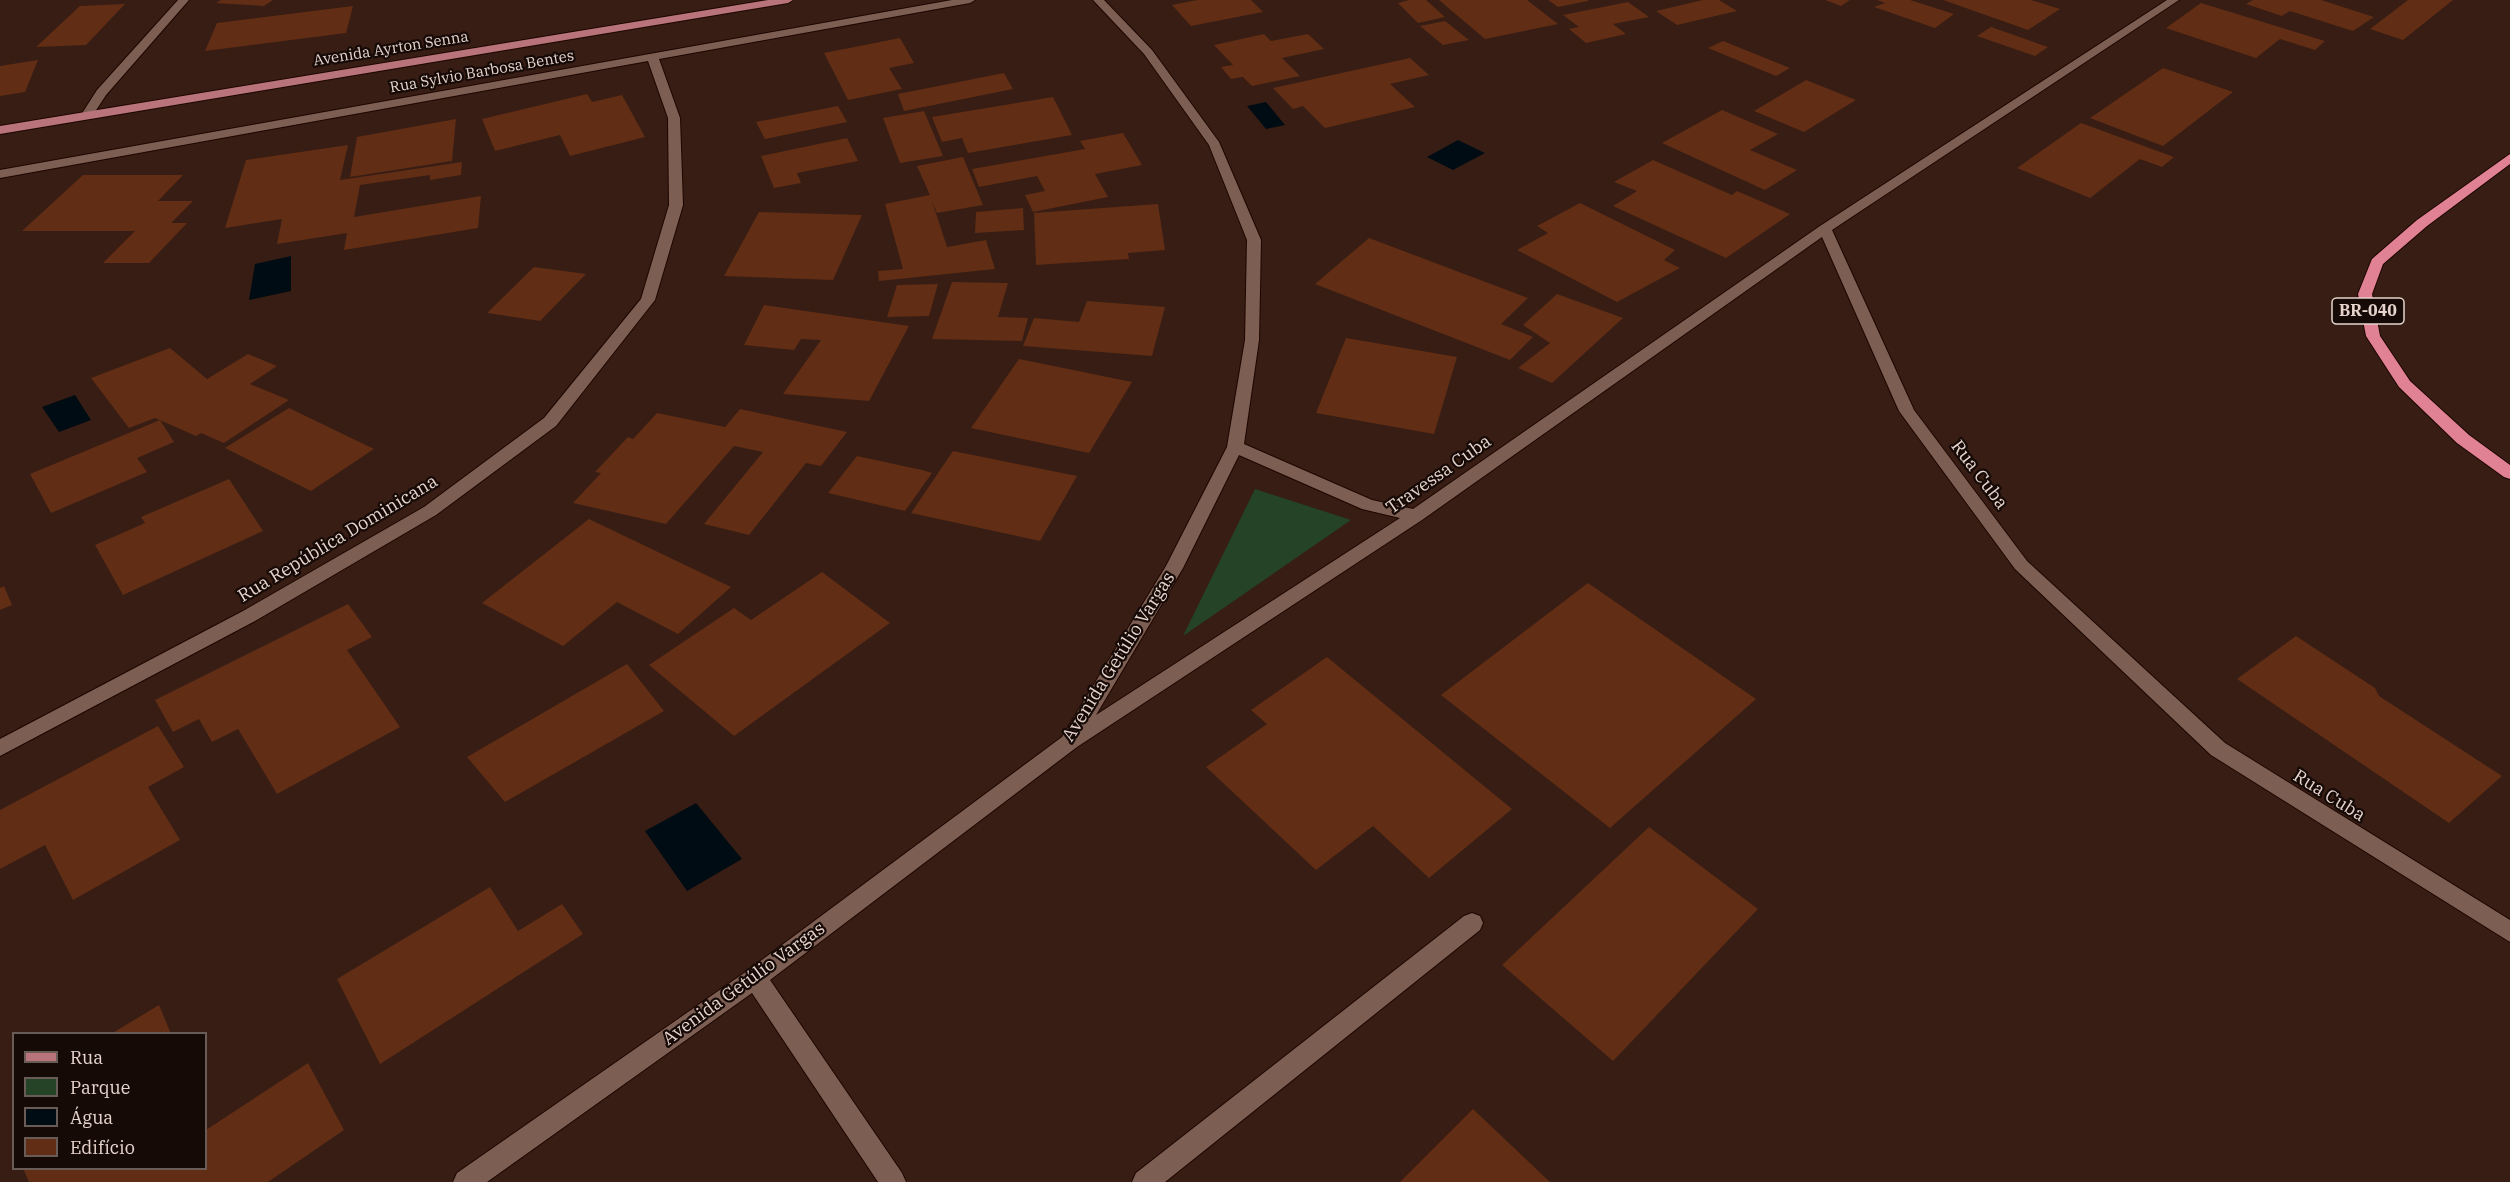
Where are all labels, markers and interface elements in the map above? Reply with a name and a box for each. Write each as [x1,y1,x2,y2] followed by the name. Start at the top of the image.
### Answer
[312,28,470,70] street label: Avenida Ayrton Senna
[388,47,576,97] street label: Rua Sylvio Barbosa Bentes
[2332,298,2404,324] road number: BR-040
[1382,431,1496,519] street label: Travessa Cuba
[1946,436,2012,514] street label: Rua Cuba
[234,471,442,607] street label: Rua República Dominicana
[1058,568,1180,746] street label: Avenida Getúlio Vargas
[2289,765,2369,827] street label: Rua Cuba
[659,918,829,1050] street label: Avenida Getúlio Vargas
[12,1032,207,1170] legend
[70,1046,103,1069] text: Rua
[70,1076,130,1099] text: Parque
[70,1106,113,1129] text: Água
[70,1136,135,1159] text: Edifício

